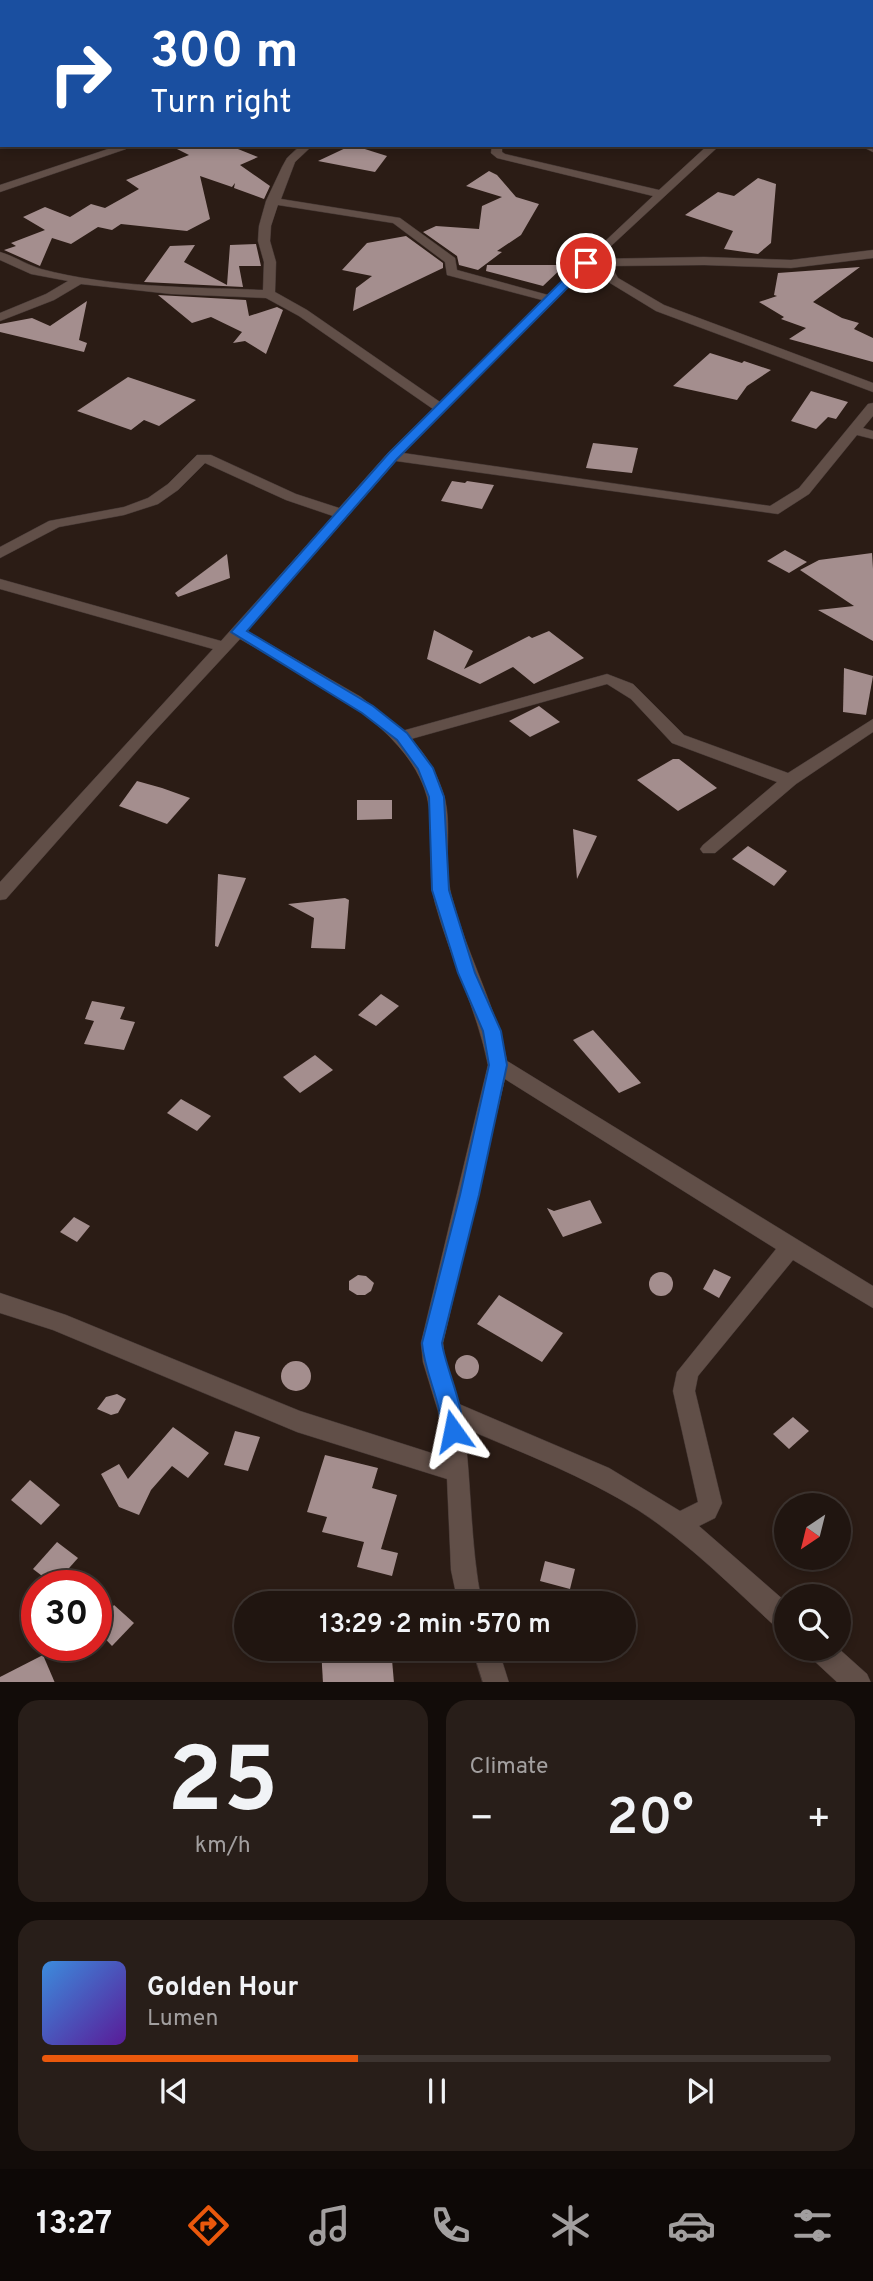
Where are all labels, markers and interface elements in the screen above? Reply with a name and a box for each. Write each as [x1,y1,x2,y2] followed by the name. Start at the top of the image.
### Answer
[150,23,298,85] text: 300 m
[35,28,126,119] icon: right
[150,84,292,124] text: Turn right
[556,233,616,293] pin
[567,244,605,282] icon: arrive
[416,1394,490,1468] position arrow
[774,1493,850,1570] north arrow
[774,1493,851,1661] map controls
[21,1570,112,1661] speed limit sign: 30
[774,1584,851,1661] button: search
[319,1609,551,1642] text: 13:29 · 2 min · 570 m
[167,1729,278,1844] text: 25
[470,1753,548,1782] text: Climate
[607,1787,694,1853] text: 20°
[470,1796,494,1845] text: −
[806,1796,831,1845] text: +
[195,1832,251,1861] text: km/h
[147,1972,298,2005] text: Golden Hour
[147,2005,218,2034] text: Lumen
[155,2072,193,2110] icon: previous
[418,2072,456,2110] icon: pause
[681,2072,719,2110] icon: next
[184,2201,233,2250] icon: directions
[305,2201,354,2250] icon: music
[426,2201,475,2250] icon: phone
[546,2201,595,2250] icon: climate
[667,2201,716,2250] icon: car
[788,2201,837,2250] icon: filters
[36,2205,112,2245] text: 13:27

